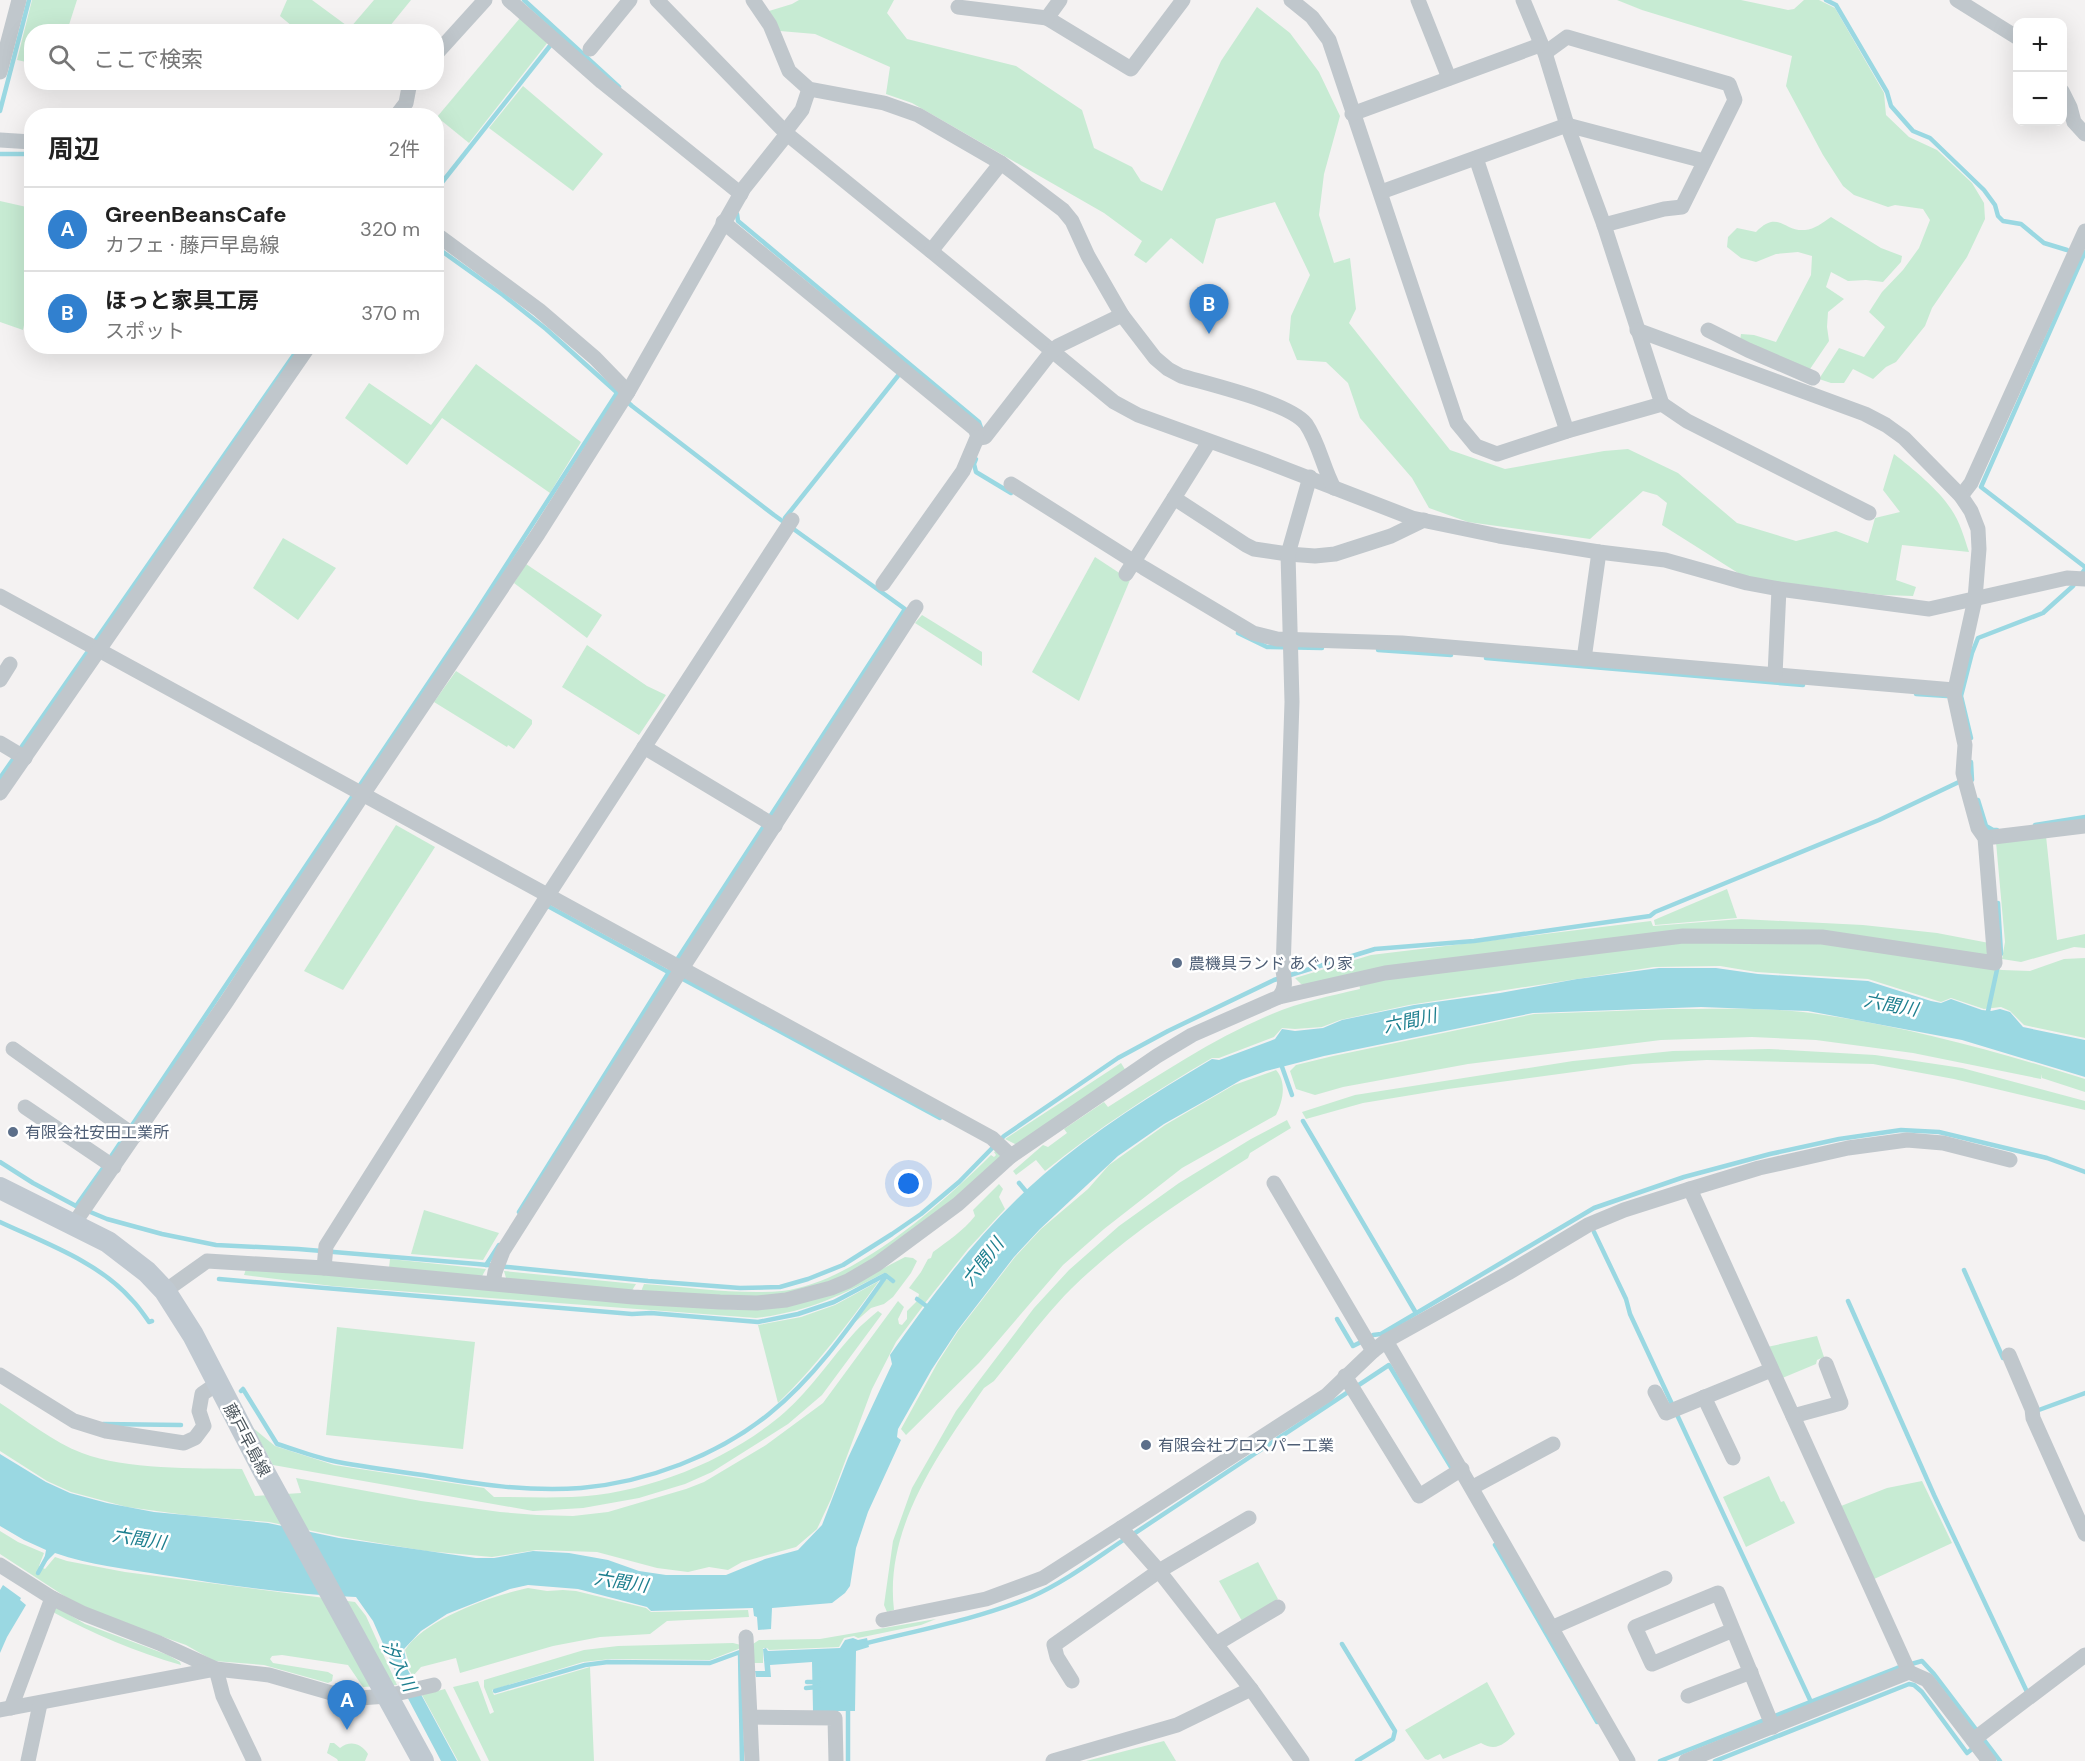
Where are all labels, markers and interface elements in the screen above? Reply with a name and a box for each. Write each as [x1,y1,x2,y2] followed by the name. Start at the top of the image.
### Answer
[2013,18,2067,126] map controls
[2013,18,2067,72] button: +
[24,24,444,90] search box
[45,41,78,74] icon: search
[93,45,203,74] text: ここで検索
[2013,72,2067,126] button: −
[48,132,100,166] text: 周辺
[388,136,420,162] text: 2件
[105,200,287,229] text: GreenBeansCafe
[60,216,75,242] text: A
[360,216,420,242] text: 320 m
[105,232,280,258] text: カフェ · 藤戸早島線
[1190,284,1228,334] pin: B
[105,286,259,315] text: ほっと家具工房
[61,300,74,326] text: B
[361,300,420,326] text: 370 m
[105,318,185,344] text: スポット
[1189,953,1353,974] place label: 農機具ランド あぐり家
[1170,956,1184,970] marker: 農機具ランド あぐり家
[1862,988,1922,1022] water label: 六間川
[1381,1003,1441,1038] water label: 六間川
[25,1122,169,1143] place label: 有限会社安田工業所
[6,1125,20,1139] marker: 有限会社安田工業所
[894,1169,923,1198] your location
[957,1232,1010,1291] water label: 六間川
[219,1400,275,1480] street label: 藤戸早島線
[1158,1435,1334,1456] place label: 有限会社プロスパー工業
[1139,1438,1153,1452] marker: 有限会社プロスパー工業
[110,1523,170,1555] water label: 六間川
[592,1566,652,1598] water label: 六間川
[376,1636,422,1697] water label: 汐入川
[328,1680,366,1730] pin: A

